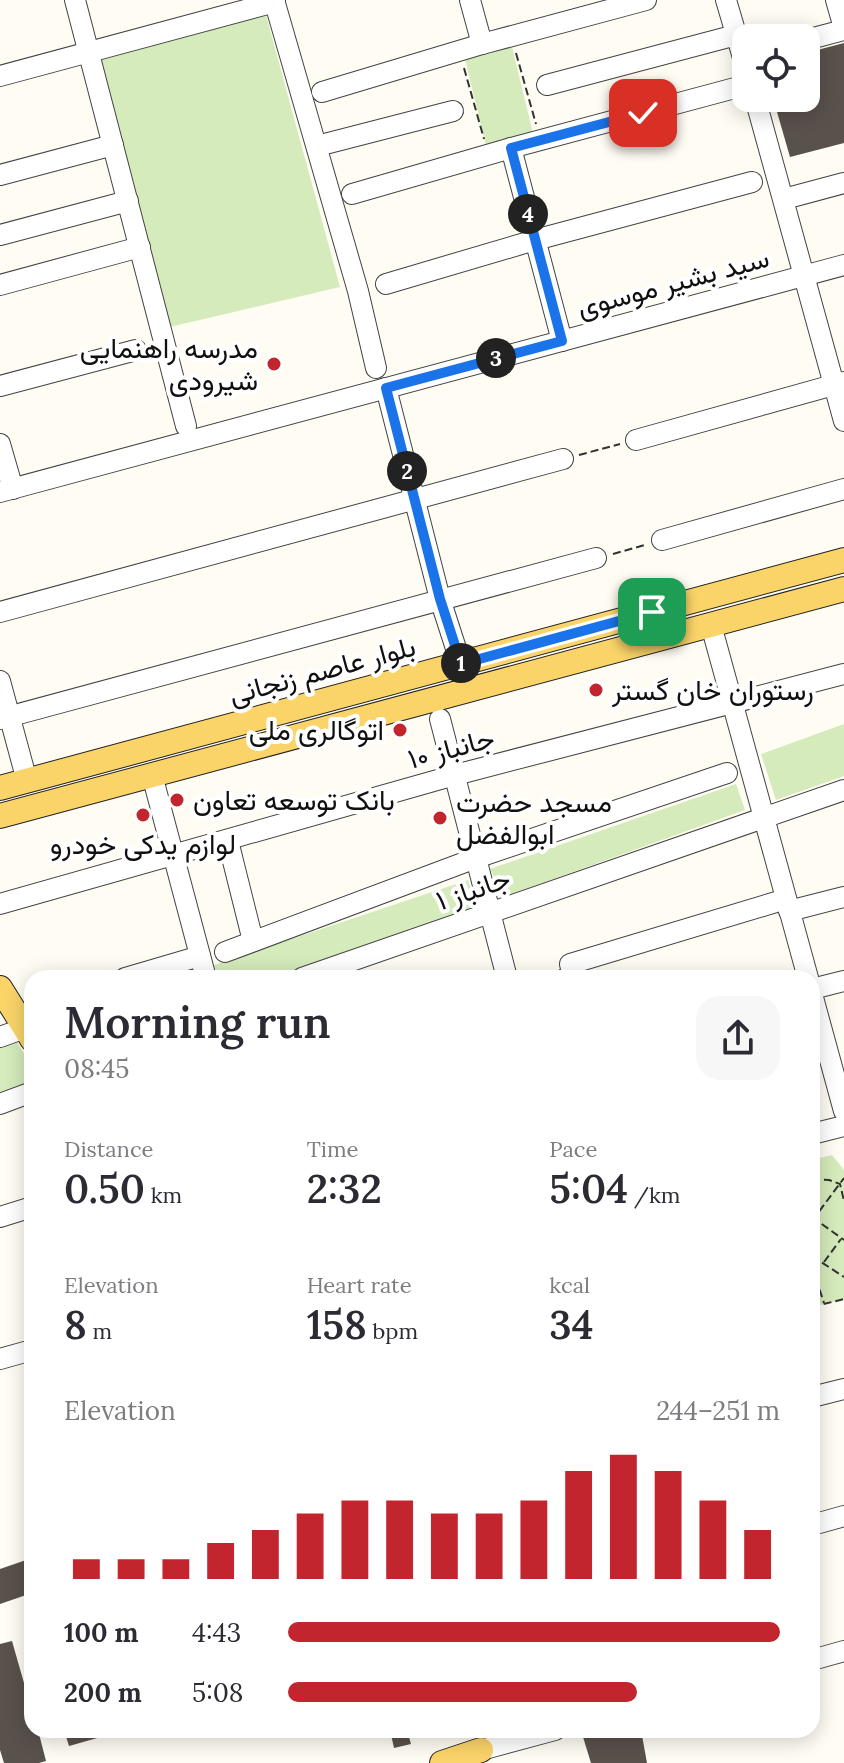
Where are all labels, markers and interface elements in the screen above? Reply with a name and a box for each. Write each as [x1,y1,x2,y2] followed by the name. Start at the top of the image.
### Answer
[732,24,820,112] map controls
[732,24,820,112] button: locate
[609,79,677,147] pin
[621,91,665,135] icon: check
[508,194,548,234] pin: 4
[522,200,534,228] text: 4
[573,239,773,325] street label: سید بشیر موسوی
[80,330,258,398] place label: مدرسه راهنمایی شیرودی
[476,338,516,378] pin: 3
[490,344,502,372] text: 3
[265,355,283,373] marker: مدرسه راهنمایی شیرودی
[387,451,427,491] pin: 2
[401,457,413,485] text: 2
[618,578,686,646] pin
[630,590,674,634] icon: arrive
[225,628,420,713] street label: بلوار عاصم زنجانی
[441,643,481,683] pin: 1
[457,649,465,677] text: 1
[611,672,814,708] place label: رستوران خان گستر
[587,681,605,699] marker: رستوران خان گستر
[249,712,384,748] place label: اتوگالری ملی
[404,719,498,777] street label: جانباز ۱۰
[391,721,409,739] marker: اتوگالری ملی
[193,782,395,818] place label: بانک توسعه تعاون
[456,784,612,852] place label: مسجد حضرت ابوالفضل
[168,791,186,809] marker: بانک توسعه تعاون
[134,806,152,824] marker: لوازم یدکی خودرو
[431,809,449,827] marker: مسجد حضرت ابوالفضل
[50,826,236,863] place label: لوازم یدکی خودرو
[431,860,515,918] street label: جانباز ۱
[64,994,331,1050] text: Morning run
[696,996,780,1080] button: share
[64,1052,130,1085] text: 08:45
[64,1135,154,1163] text: Distance
[307,1135,359,1163] text: Time
[549,1135,597,1163] text: Pace
[64,1163,145,1214] text: 0.50
[307,1163,382,1214] text: 2:32
[549,1163,628,1214] text: 5:04
[145,1181,182,1209] text: km
[628,1181,681,1209] text: /km
[64,1271,159,1299] text: Elevation
[307,1271,412,1299] text: Heart rate
[549,1271,590,1299] text: kcal
[64,1299,87,1350] text: 8
[307,1299,367,1350] text: 158
[549,1299,594,1350] text: 34
[87,1317,112,1345] text: m
[367,1317,418,1345] text: bpm
[64,1394,176,1427] text: Elevation
[656,1394,780,1427] text: 244–251 m
[64,1616,138,1649] text: 100 m
[192,1616,241,1649] text: 4:43
[64,1676,142,1709] text: 200 m
[192,1676,243,1709] text: 5:08

